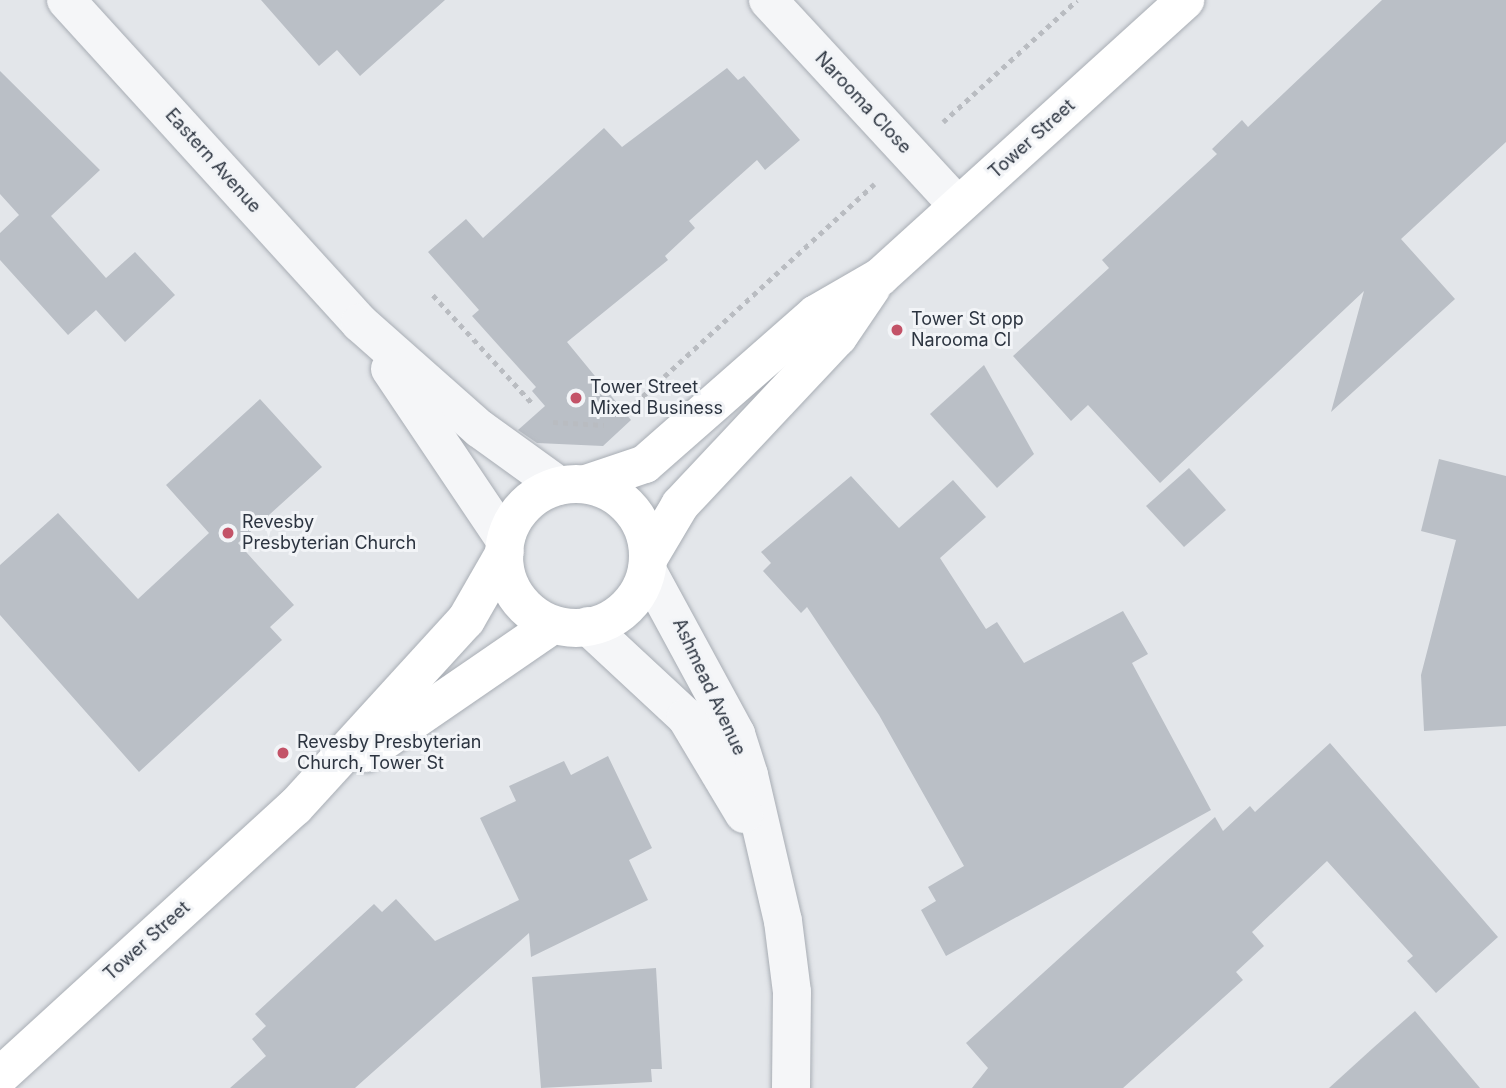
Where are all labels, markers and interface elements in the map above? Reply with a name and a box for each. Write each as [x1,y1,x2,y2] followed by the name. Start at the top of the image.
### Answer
[810,48,916,158] street label: Narooma Close
[985,95,1079,183] street label: Tower Street
[161,104,265,218] street label: Eastern Avenue
[911,309,1024,352] place label: Tower St opp Narooma Cl
[889,322,905,338] marker: Tower St opp Narooma Cl
[590,377,723,420] place label: Tower Street Mixed Business
[568,390,584,406] marker: Tower Street Mixed Business
[242,512,416,554] place label: Revesby Presbyterian Church
[220,525,236,541] marker: Revesby Presbyterian Church
[668,615,750,759] street label: Ashmead Avenue
[297,732,481,774] place label: Revesby Presbyterian Church, Tower St
[275,745,291,761] marker: Revesby Presbyterian Church, Tower St
[100,897,194,985] street label: Tower Street

